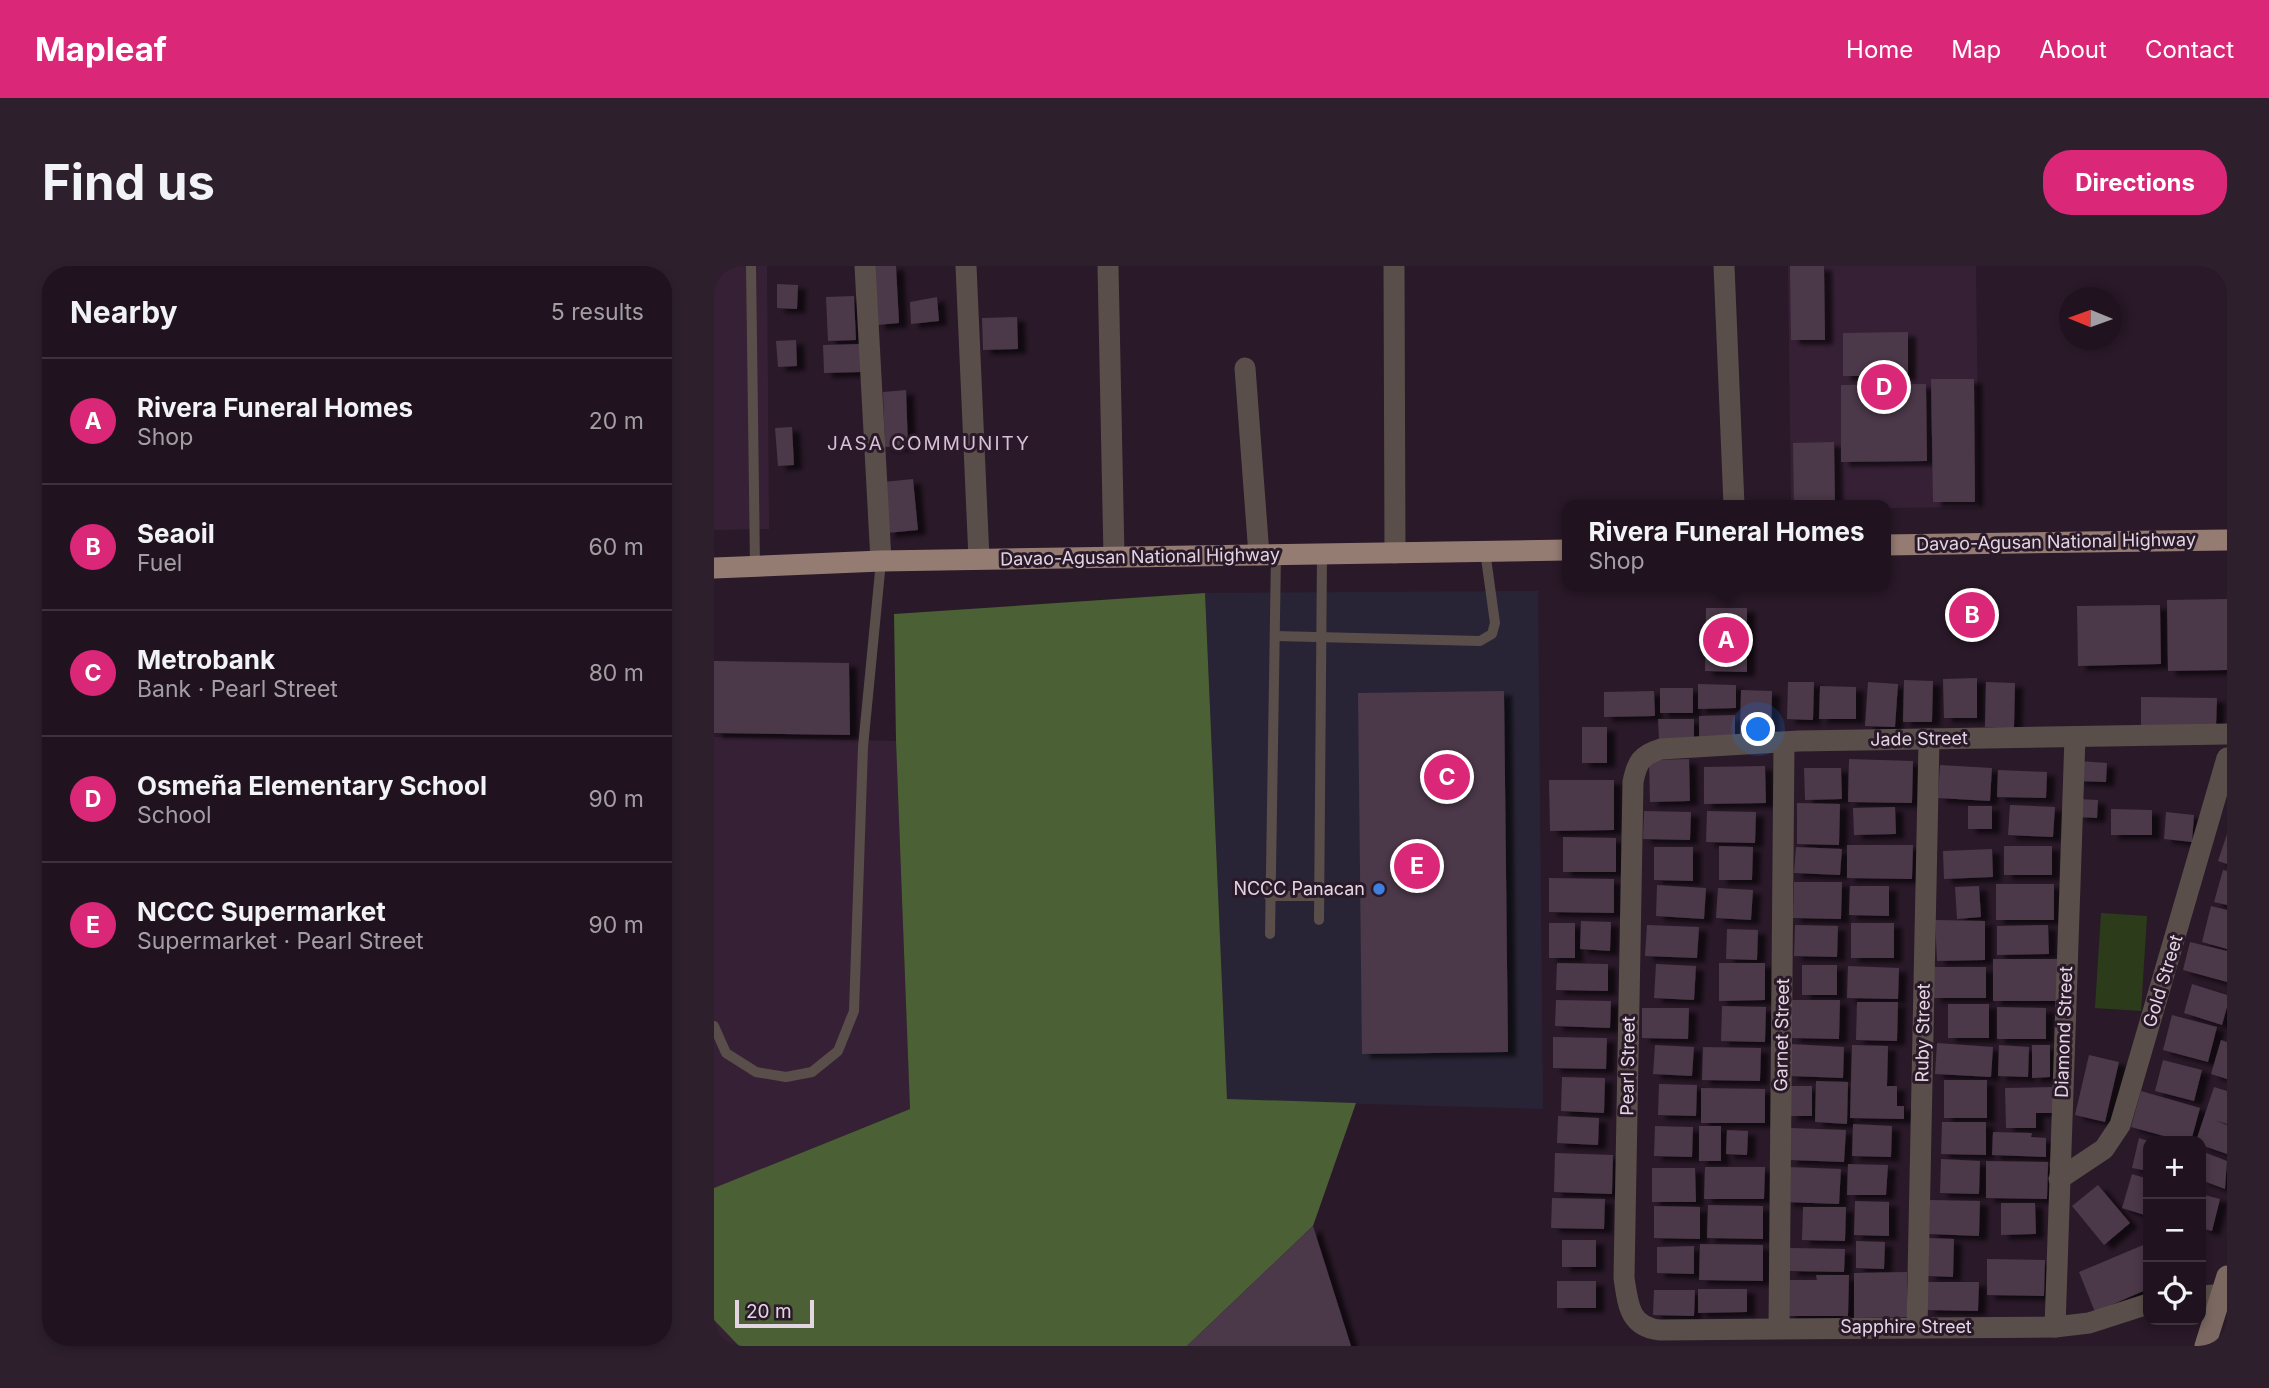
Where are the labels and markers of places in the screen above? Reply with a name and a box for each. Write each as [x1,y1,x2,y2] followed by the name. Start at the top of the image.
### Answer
[1861,361,1907,413] pin: D
[1949,589,1995,641] pin: B
[1703,614,1749,666] pin: A
[1424,751,1470,803] pin: C
[1394,840,1440,892] pin: E
[1233,878,1365,899] place label: NCCC Panacan
[1371,881,1387,897] marker: NCCC Panacan

